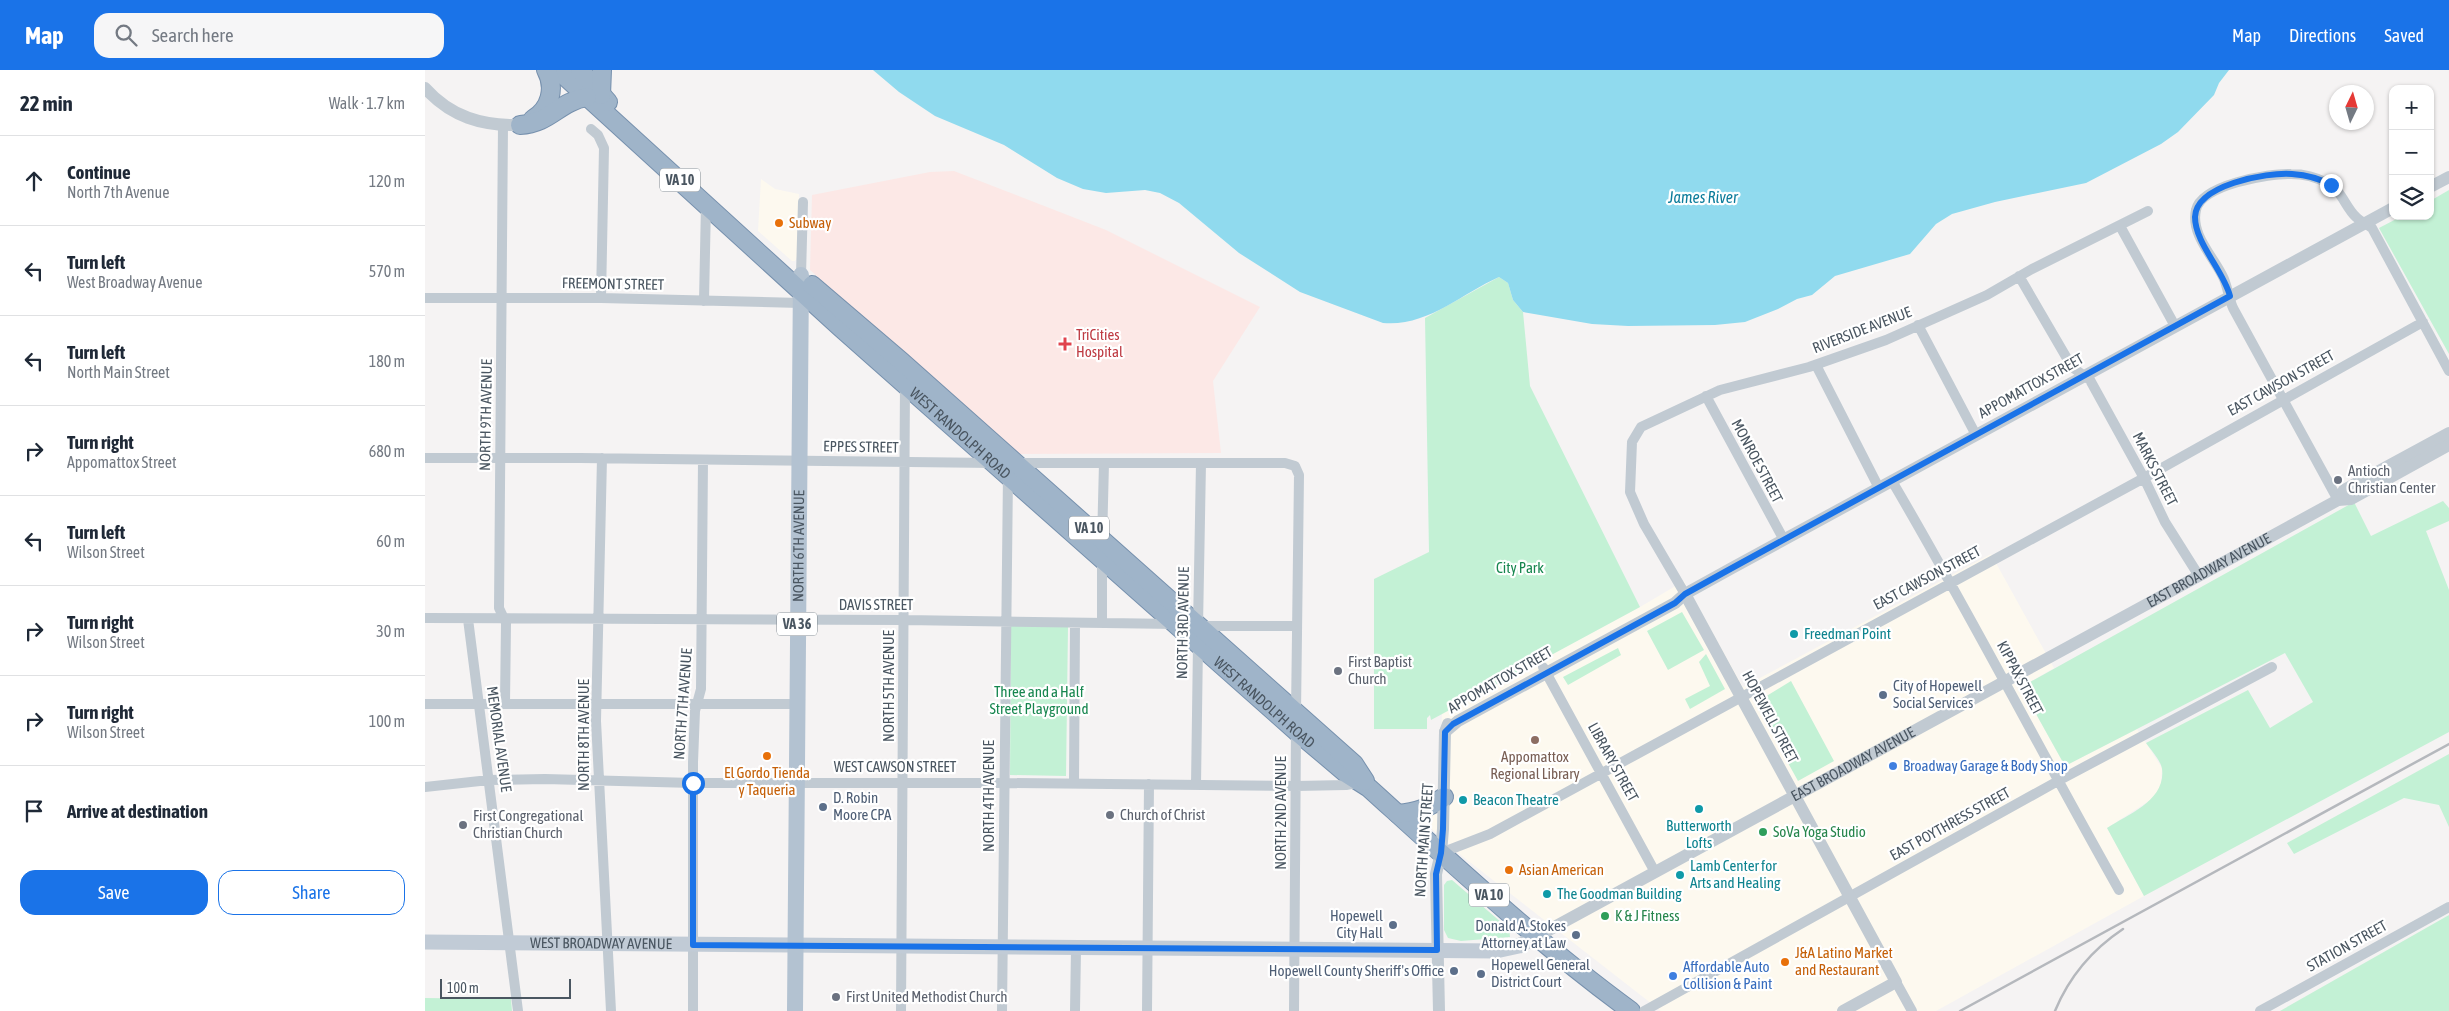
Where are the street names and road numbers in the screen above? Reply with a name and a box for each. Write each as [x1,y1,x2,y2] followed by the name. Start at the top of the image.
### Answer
[660,168,700,192] road number: VA 10
[562,274,665,293] street label: FREEMONT STREET
[1810,303,1914,356] street label: RIVERSIDE AVENUE
[2225,346,2337,419] street label: EAST CAWSON STREET
[1975,349,2087,421] street label: APPOMATTOX STREET
[476,358,495,471] street label: NORTH 9TH AVENUE
[907,384,1014,482] street label: WEST RANDOLPH ROAD
[1728,416,1787,506] street label: MONROE STREET
[2130,429,2181,509] street label: MARKS STREET
[823,437,899,456] street label: EPPES STREET
[789,489,807,602] street label: NORTH 6TH AVENUE
[1069,516,1109,539] road number: VA 10
[2144,529,2274,611] street label: EAST BROADWAY AVENUE
[1870,542,1984,613] street label: EAST CAWSON STREET
[1173,566,1192,679] street label: NORTH 3RD AVENUE
[839,596,914,613] street label: DAVIS STREET
[777,612,817,636] road number: VA 36
[880,630,897,742] street label: NORTH 5TH AVENUE
[1994,638,2047,718] street label: KIPPAX STREET
[1445,643,1555,716] street label: APPOMATTOX STREET
[670,647,695,760] street label: NORTH 7TH AVENUE
[1210,653,1318,751] street label: WEST RANDOLPH ROAD
[1739,668,1802,766] street label: HOPEWELL STREET
[575,679,592,791] street label: NORTH 8TH AVENUE
[484,685,515,794] street label: MEMORIAL AVENUE
[1585,719,1642,804] street label: LIBRARY STREET
[1788,723,1918,804] street label: EAST BROADWAY AVENUE
[980,740,997,852] street label: NORTH 4TH AVENUE
[1272,756,1289,870] street label: NORTH 2ND AVENUE
[834,758,957,775] street label: WEST CAWSON STREET
[1411,782,1436,898] street label: NORTH MAIN STREET
[1887,783,2013,864] street label: EAST POYTHRESS STREET
[1469,884,1509,906] road number: VA 10
[2304,916,2390,975] street label: STATION STREET
[530,934,673,952] street label: WEST BROADWAY AVENUE

